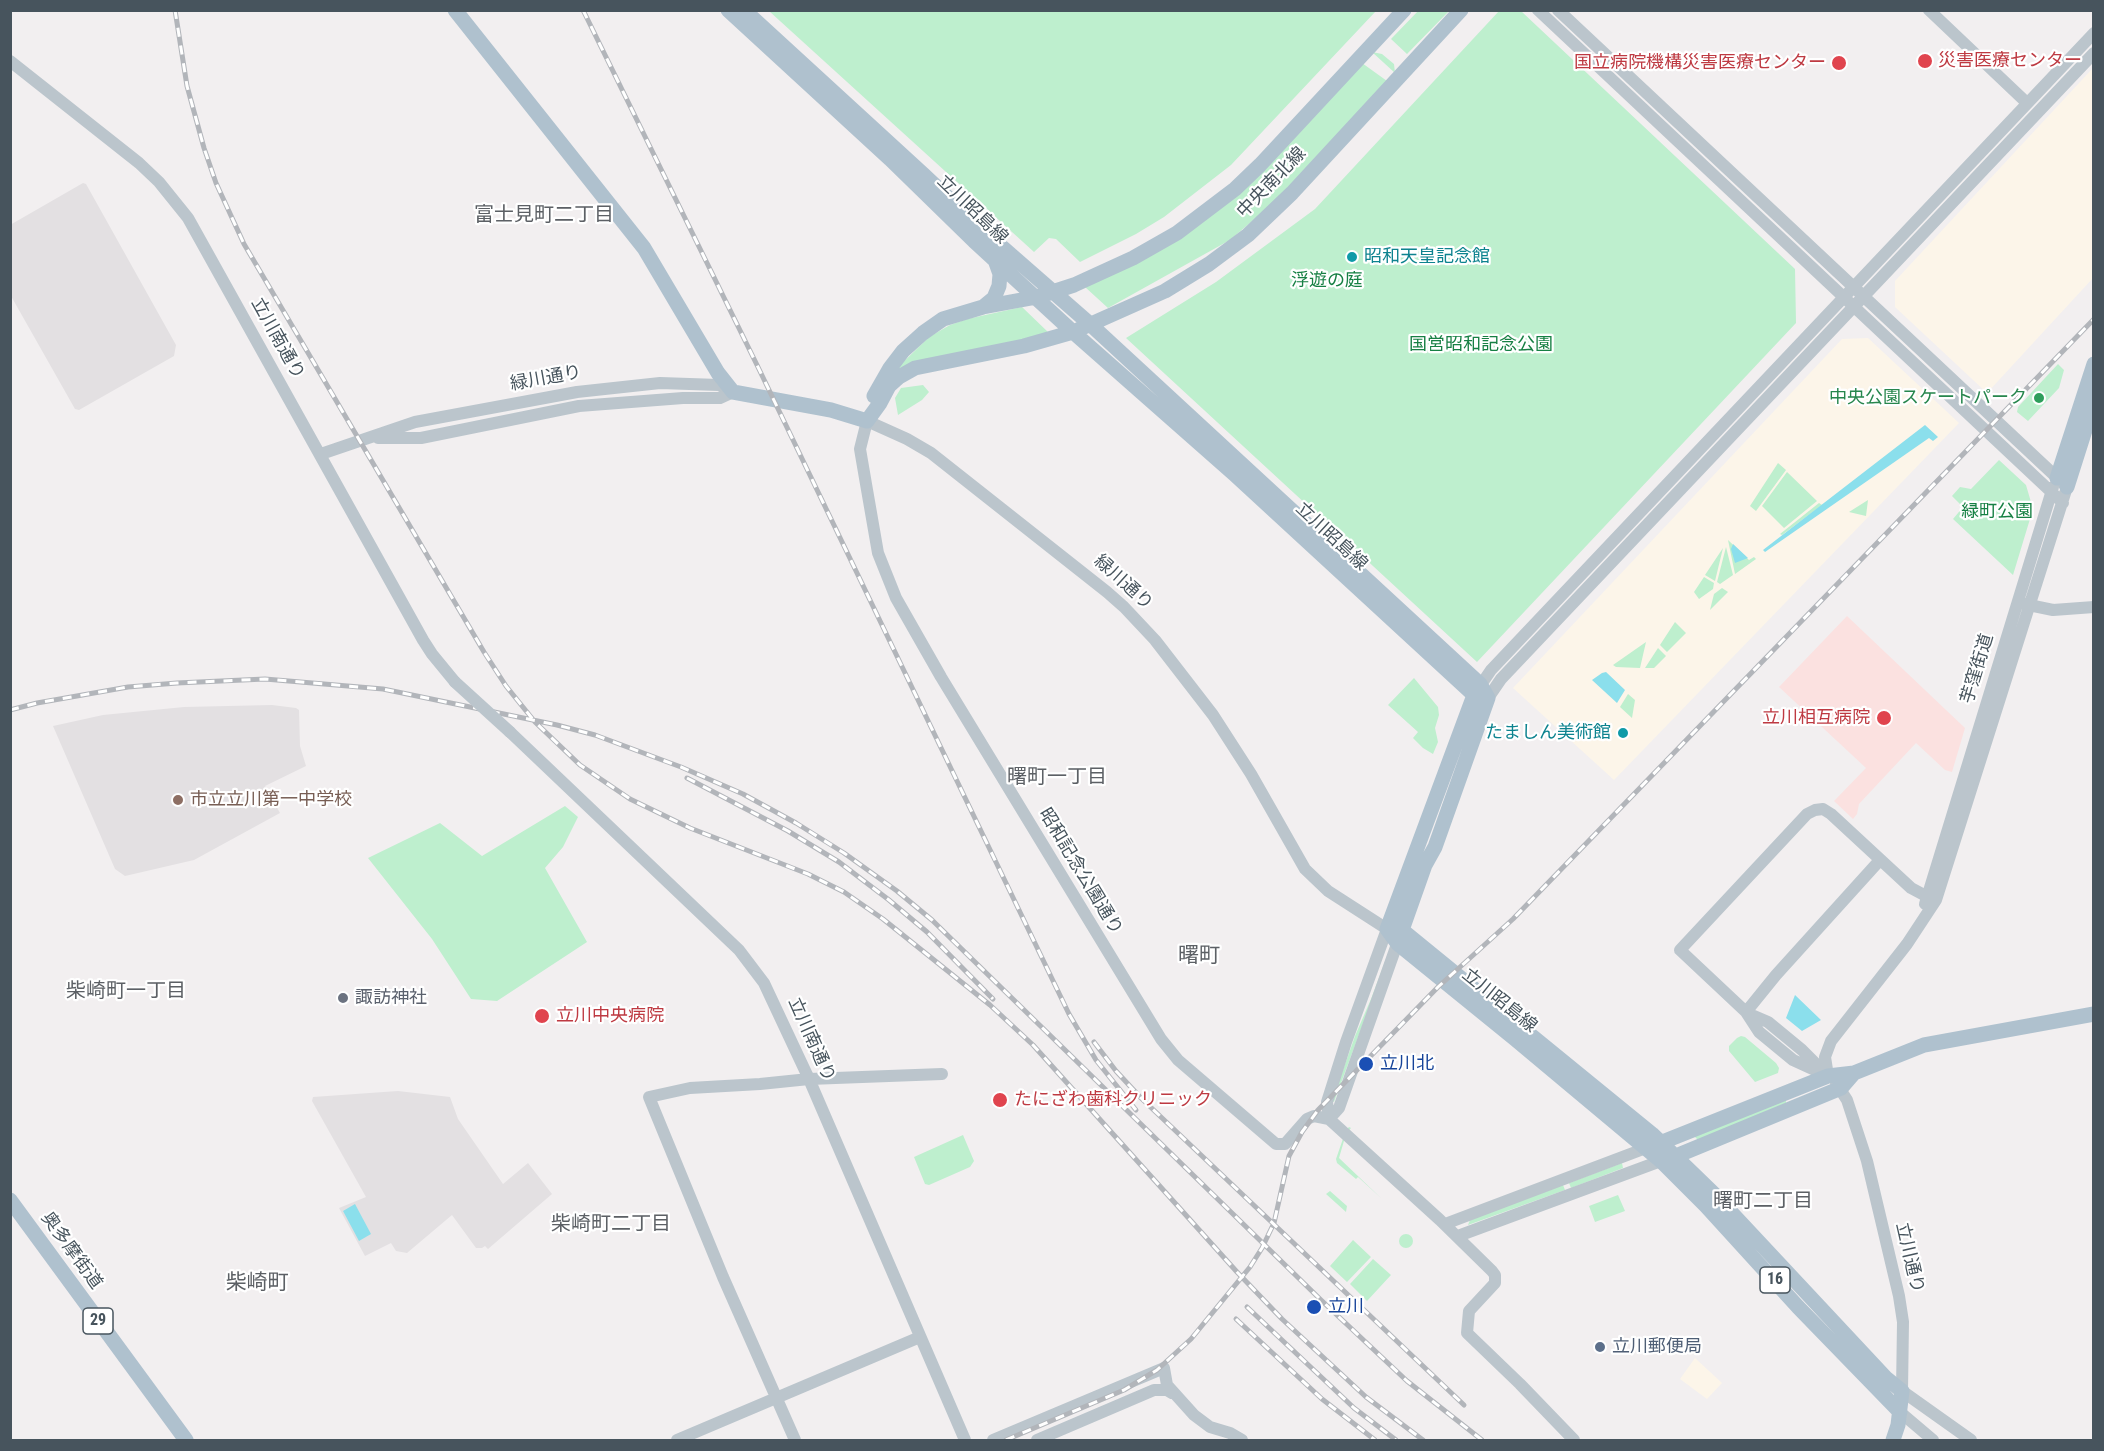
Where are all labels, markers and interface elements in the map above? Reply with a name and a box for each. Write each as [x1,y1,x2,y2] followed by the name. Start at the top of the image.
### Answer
[1938,50,2082,72] place label: 災害医療センター
[1574,52,1826,74] place label: 国立病院機構災害医療センター
[1916,52,1934,70] marker: 災害医療センター
[1830,54,1848,72] marker: 国立病院機構災害医療センター
[1233,143,1311,223] street label: 中央南北線
[932,171,1012,249] street label: 立川昭島線
[474,204,614,228] district label: 富士見町二丁目
[1364,246,1490,268] place label: 昭和天皇記念館
[1345,250,1359,264] marker: 昭和天皇記念館
[1291,270,1363,292] park label: 浮遊の庭
[246,294,308,384] street label: 立川南通り
[1409,334,1553,356] park label: 国営昭和記念公園
[509,362,583,396] street label: 緑川通り
[1829,387,2027,409] place label: 中央公園スケートパーク
[2032,391,2046,405] marker: 中央公園スケートパーク
[1291,498,1371,576] street label: 立川昭島線
[1961,501,2033,523] park label: 緑町公園
[1089,551,1157,615] street label: 緑川通り
[1957,631,1999,707] street label: 芋窪街道
[1762,707,1870,729] place label: 立川相互病院
[1875,709,1893,727] marker: 立川相互病院
[1485,722,1611,744] place label: たましん美術館
[1616,726,1630,740] marker: たましん美術館
[1007,766,1107,790] district label: 曙町一丁目
[190,789,352,811] place label: 市立立川第一中学校
[171,793,185,807] marker: 市立立川第一中学校
[1034,805,1126,939] street label: 昭和記念公園通り
[1178,944,1220,970] district label: 曙町
[1457,964,1541,1038] street label: 立川昭島線
[66,980,186,1004] district label: 柴崎町一丁目
[355,987,427,1009] place label: 諏訪神社
[336,991,350,1005] marker: 諏訪神社
[783,994,839,1086] street label: 立川南通り
[556,1005,664,1027] place label: 立川中央病院
[533,1007,551,1025] marker: 立川中央病院
[1380,1053,1434,1075] place label: 立川北
[1357,1055,1375,1073] marker: 立川北
[1014,1089,1212,1111] place label: たにざわ歯科クリニック
[991,1091,1009,1109] marker: たにざわ歯科クリニック
[1713,1190,1813,1214] district label: 曙町二丁目
[36,1208,106,1294] street label: 奥多摩街道
[551,1213,671,1237] district label: 柴崎町二丁目
[1890,1220,1928,1296] street label: 立川通り
[1760,1267,1790,1293] road number: 16
[226,1271,288,1297] district label: 柴崎町
[1328,1296,1364,1318] place label: 立川
[1305,1298,1323,1316] marker: 立川
[83,1308,113,1334] road number: 29
[1612,1336,1702,1358] place label: 立川郵便局
[1593,1340,1607,1354] marker: 立川郵便局

